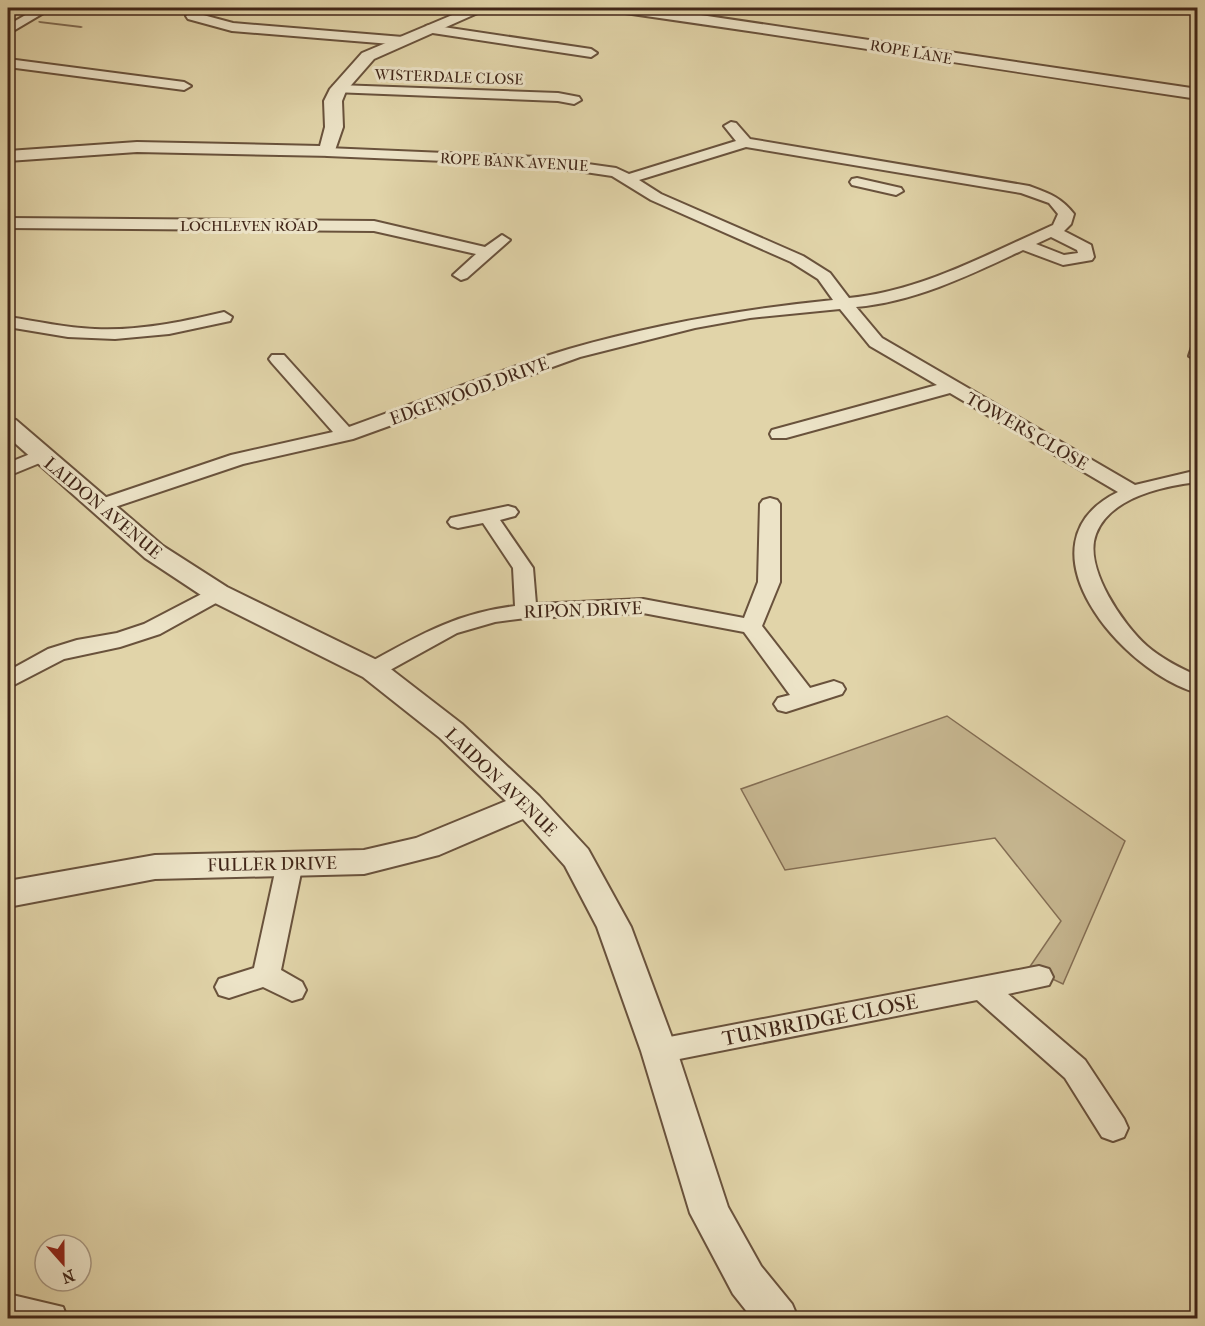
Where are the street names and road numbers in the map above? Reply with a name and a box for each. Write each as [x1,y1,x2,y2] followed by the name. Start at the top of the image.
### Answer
[869,36,953,68] street label: ROPE LANE
[373,65,524,89] street label: WISTERDALE CLOSE
[439,149,589,175] street label: ROPE BANK AVENUE
[180,217,318,235] street label: LOCHLEVEN ROAD
[387,353,552,430] street label: EDGEWOOD DRIVE
[962,388,1092,475] street label: TOWERS CLOSE
[40,453,166,564] street label: LAIDON AVENUE
[523,598,643,623] street label: RIPON DRIVE
[440,724,561,841] street label: LAIDON AVENUE
[207,853,337,876] street label: FULLER DRIVE
[720,989,920,1051] street label: TUNBRIDGE CLOSE

